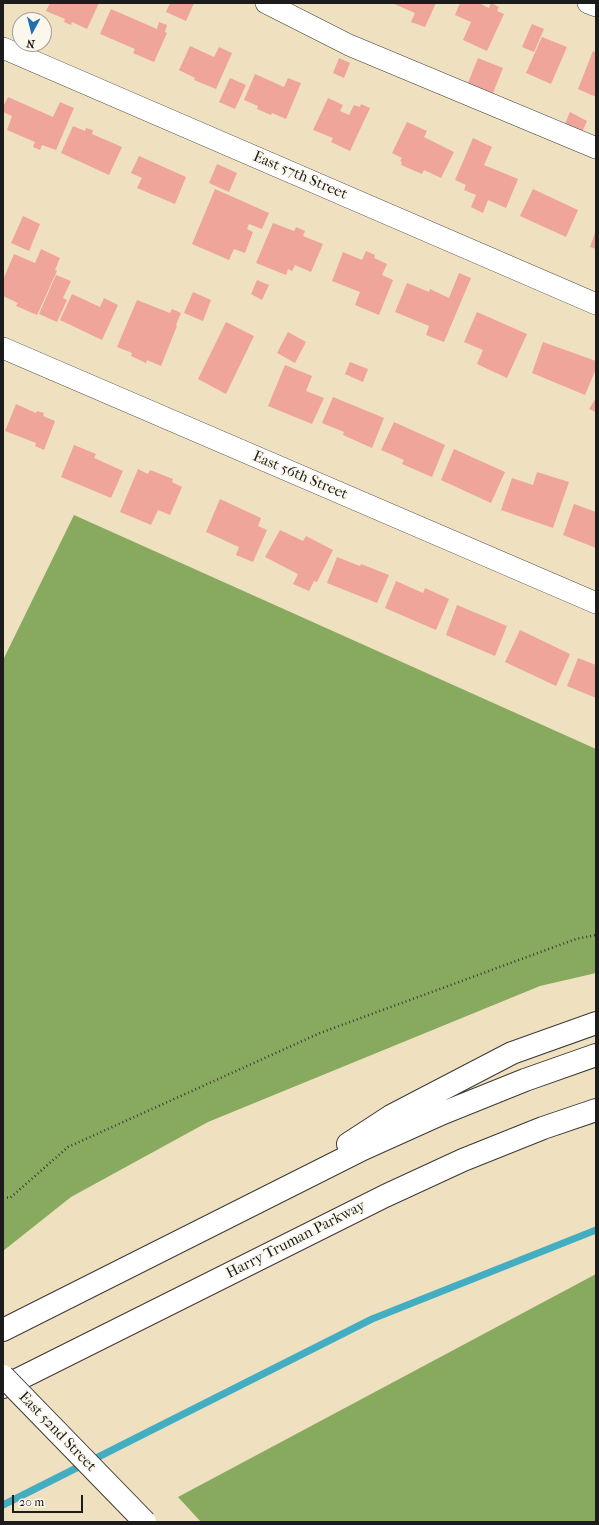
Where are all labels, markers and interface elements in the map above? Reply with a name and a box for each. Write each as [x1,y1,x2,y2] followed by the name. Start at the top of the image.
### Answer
[12,12,52,52] north arrow
[26,36,36,50] text: N
[250,148,350,204] street label: East 57th Street
[250,448,350,504] street label: East 56th Street
[223,1197,369,1283] street label: Harry Truman Parkway
[14,1388,100,1476] street label: East 52nd Street
[14,1487,85,1513] scale bar
[19,1495,44,1509] text: 20 m

